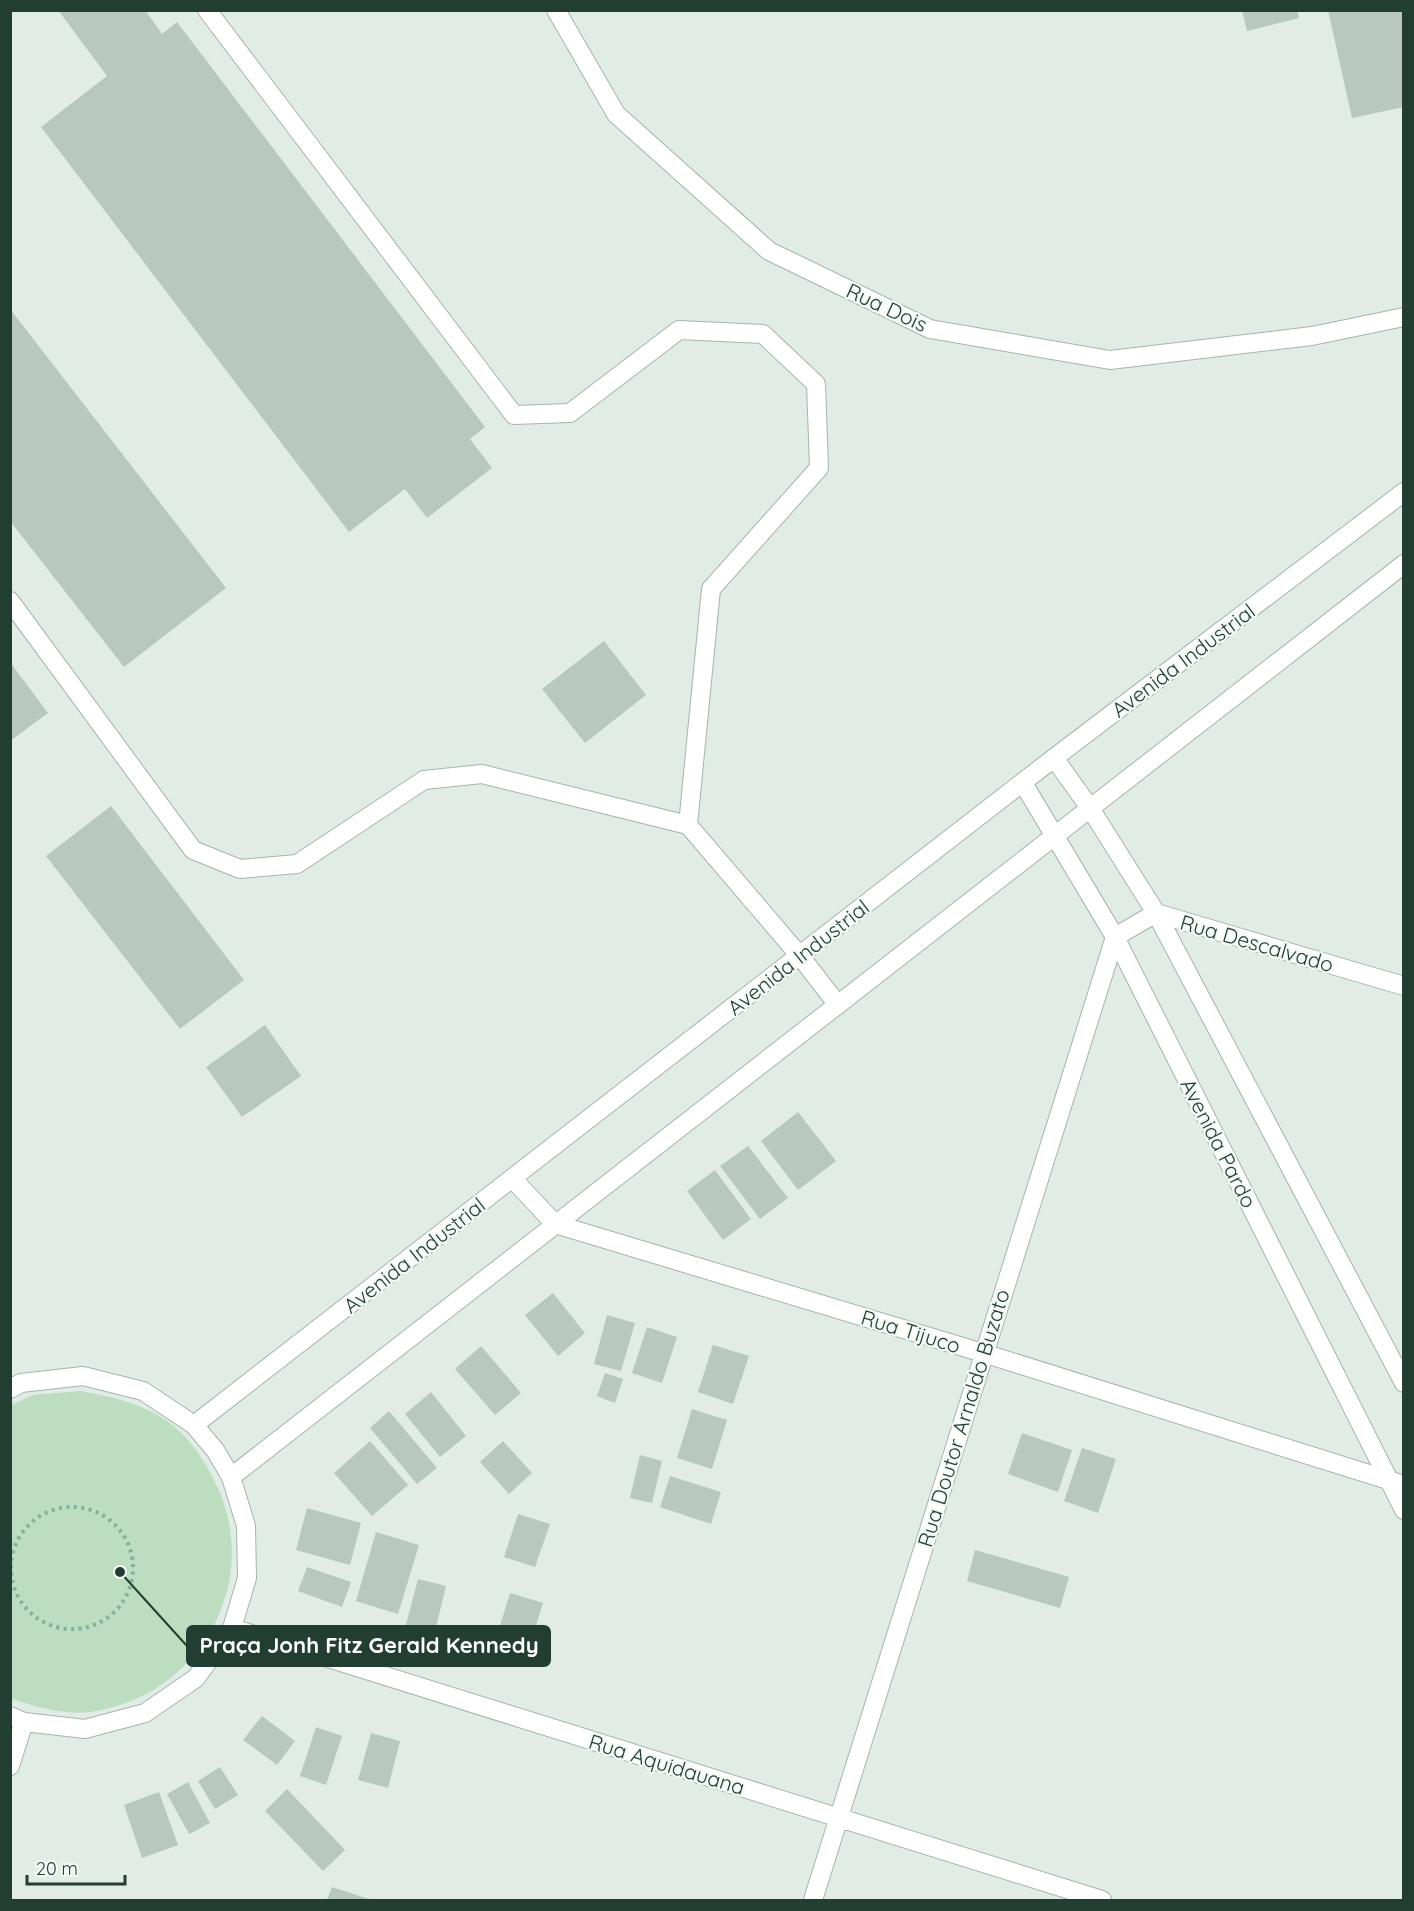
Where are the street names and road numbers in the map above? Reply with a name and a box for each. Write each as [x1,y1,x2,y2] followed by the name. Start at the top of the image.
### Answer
[842,277,932,337] street label: Rua Dois
[1106,598,1260,722] street label: Avenida Industrial
[722,893,874,1021] street label: Avenida Industrial
[1177,909,1337,977] street label: Rua Descalvado
[1175,1074,1263,1212] street label: Avenida Pardo
[338,1191,490,1319] street label: Avenida Industrial
[911,1286,1015,1550] street label: Rua Doutor Arnaldo Buzato
[858,1304,964,1358] street label: Rua Tijuco
[586,1728,748,1800] street label: Rua Aquidauana

